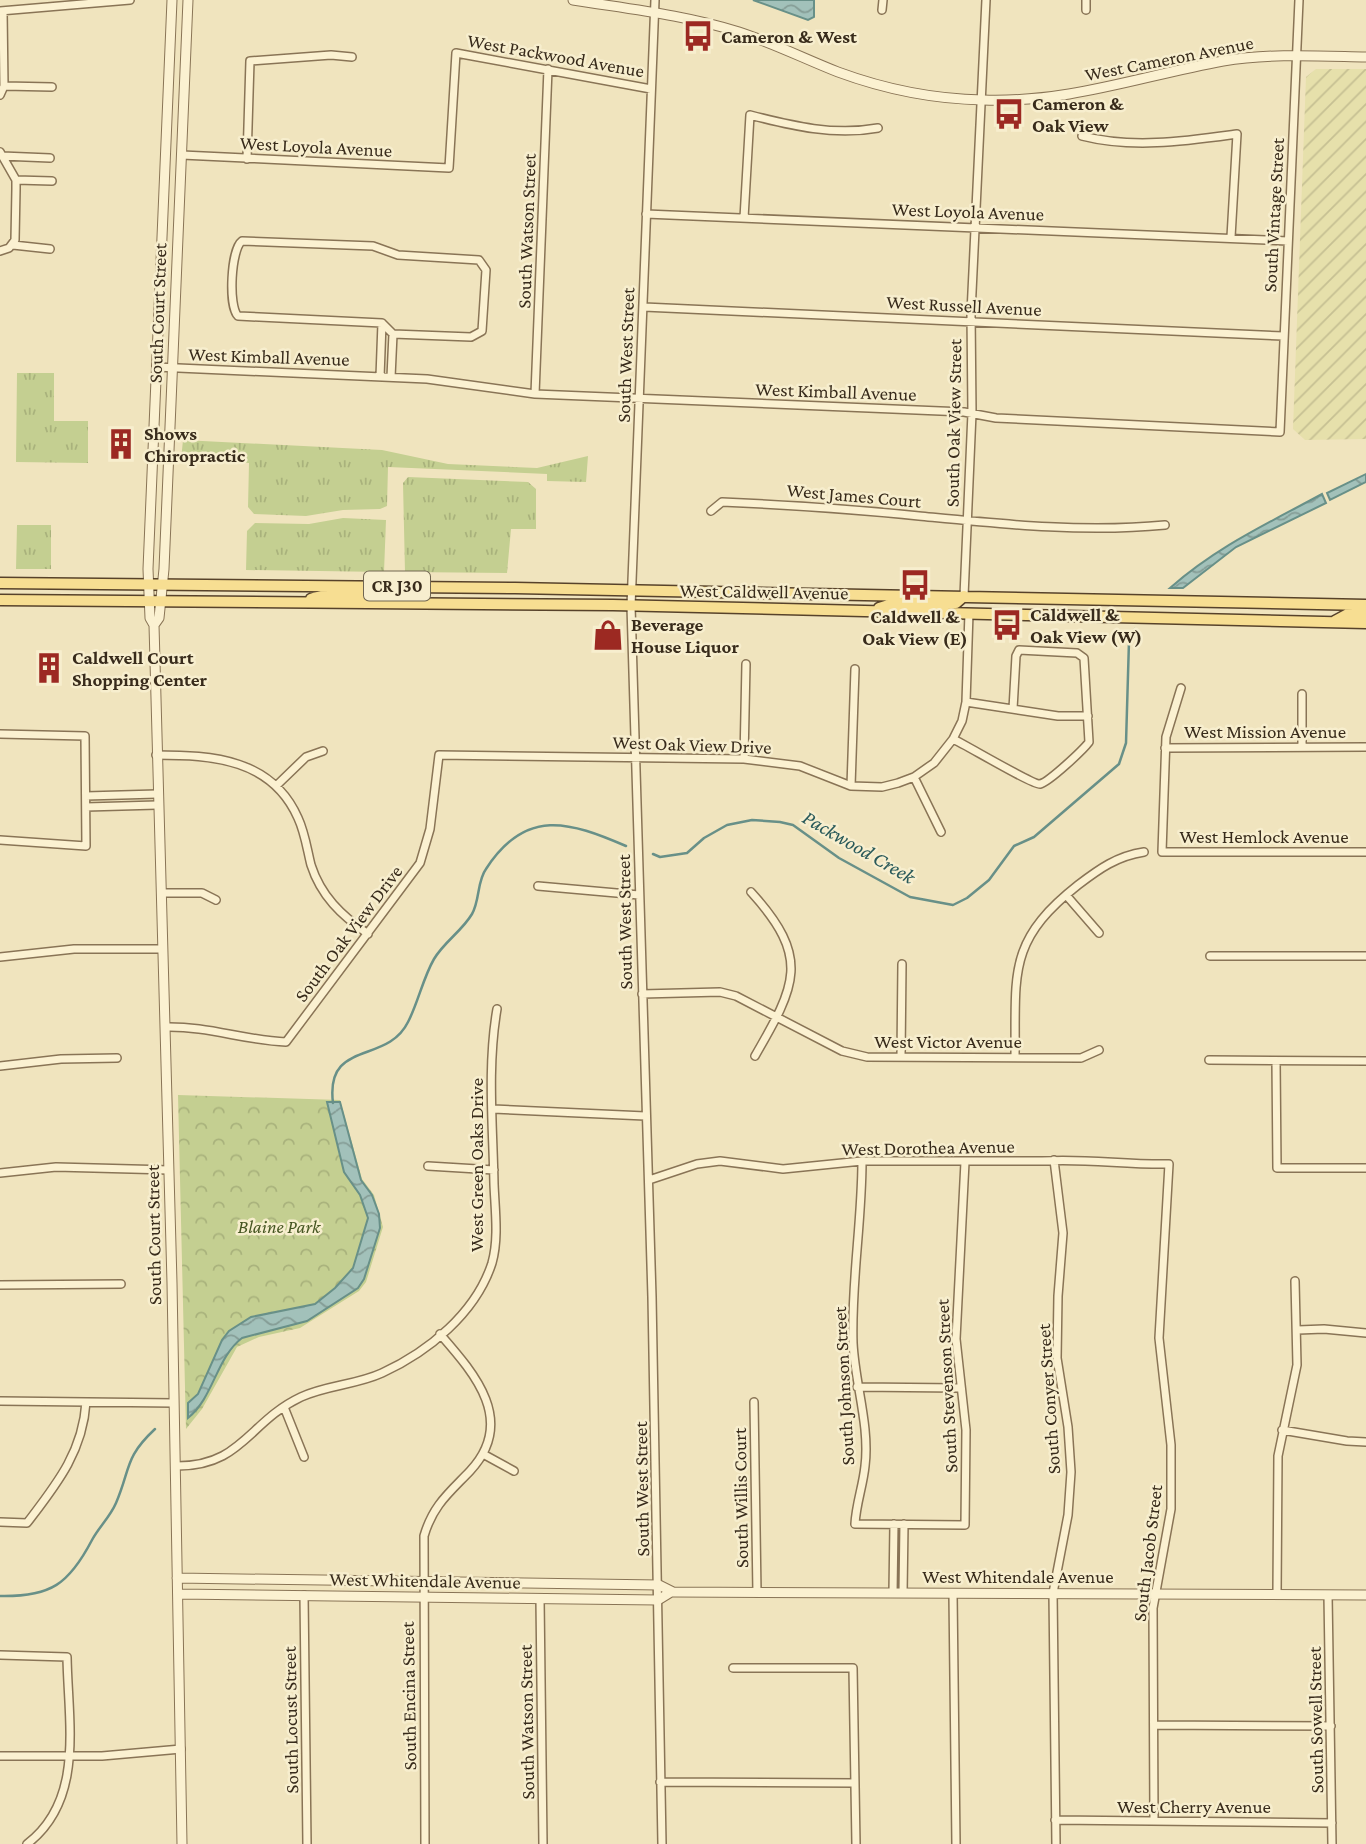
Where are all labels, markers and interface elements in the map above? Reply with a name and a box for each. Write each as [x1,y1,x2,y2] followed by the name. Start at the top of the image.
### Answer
[681,19,715,53] bus stop icon: Cameron & West
[721,26,857,47] place label: Cameron & West
[466,30,646,81] street label: West Packwood Avenue
[1083,32,1255,85] street label: West Cameron Avenue
[1032,93,1124,136] place label: Cameron & Oak View
[992,97,1026,131] bus stop icon: Cameron & Oak View
[239,132,393,161] street label: West Loyola Avenue
[1259,137,1288,293] street label: South Vintage Street
[513,152,540,309] street label: South Watson Street
[891,198,1045,225] street label: West Loyola Avenue
[145,242,170,383] street label: South Court Street
[613,286,638,423] street label: South West Street
[886,291,1042,320] street label: West Russell Avenue
[942,338,965,507] street label: South Oak View Street
[188,343,350,370] street label: West Kimball Avenue
[755,378,917,405] street label: West Kimball Avenue
[144,423,246,466] place label: Shows Chiropractic
[104,427,138,461] building icon: Shows Chiropractic
[786,479,923,512] street label: West James Court
[898,568,932,602] bus stop icon: Caldwell & Oak View (E)
[364,572,430,600] road number: CR J30
[679,580,849,603] street label: West Caldwell Avenue
[1030,604,1142,648] place label: Caldwell & Oak View (W)
[862,606,968,650] place label: Caldwell & Oak View (E)
[990,608,1024,642] bus stop icon: Caldwell & Oak View (W)
[631,614,739,657] place label: Beverage House Liquor
[591,618,625,652] shop icon: Beverage House Liquor
[72,647,208,690] place label: Caldwell Court Shopping Center
[32,651,66,685] building icon: Caldwell Court Shopping Center
[1184,721,1346,742] street label: West Mission Avenue
[612,731,772,758] street label: West Oak View Drive
[798,805,920,889] water label: Packwood Creek
[1179,826,1349,847] street label: West Hemlock Avenue
[613,853,636,990] street label: South West Street
[290,861,407,1006] street label: South Oak View Drive
[874,1031,1022,1052] street label: West Victor Avenue
[466,1078,487,1252] street label: West Green Oaks Drive
[841,1135,1015,1160] street label: West Dorothea Avenue
[142,1164,165,1305] street label: South Court Street
[238,1216,321,1237] park label: Blaine Park
[931,1298,962,1473] street label: South Stevenson Street
[829,1305,858,1466] street label: South Johnson Street
[1033,1322,1064,1475] street label: South Conyer Street
[630,1420,653,1557] street label: South West Street
[729,1427,752,1568] street label: South Willis Court
[1129,1483,1166,1623] street label: South Jacob Street
[922,1566,1114,1587] street label: West Whitendale Avenue
[329,1568,521,1593] street label: West Whitendale Avenue
[397,1621,420,1771] street label: South Encina Street
[515,1644,538,1800] street label: South Watson Street
[279,1646,302,1794] street label: South Locust Street
[1304,1646,1327,1794] street label: South Sowell Street
[1117,1796,1271,1817] street label: West Cherry Avenue

